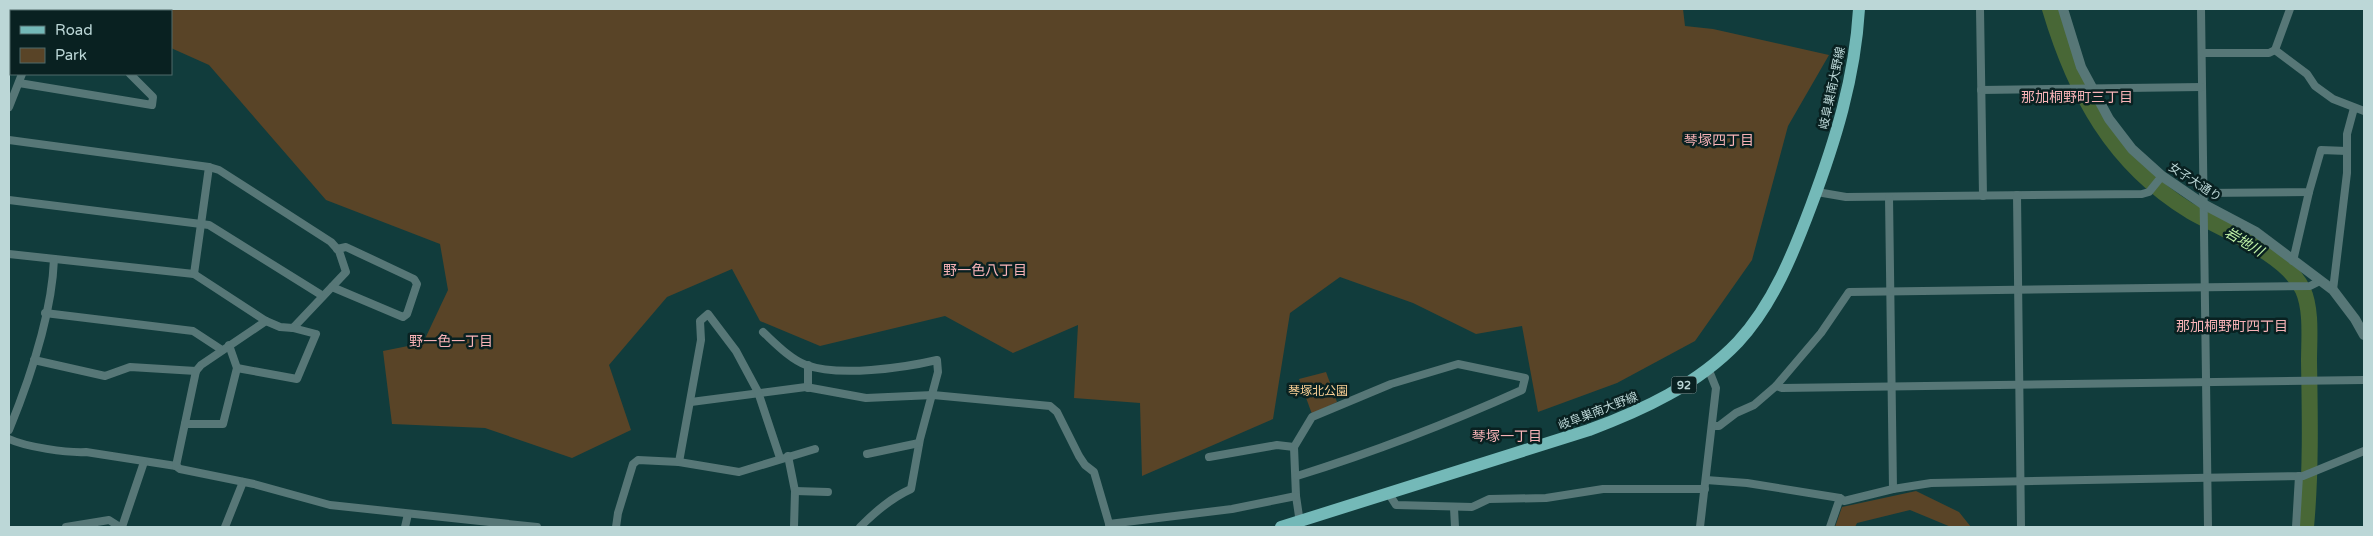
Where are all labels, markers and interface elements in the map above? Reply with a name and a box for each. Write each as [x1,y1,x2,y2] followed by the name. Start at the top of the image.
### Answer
[10,10,172,75] legend
[55,21,93,39] text: Road
[1816,45,1848,131] street label: 岐阜巣南大野線
[55,46,87,64] text: Park
[2021,89,2133,106] district label: 那加桐野町三丁目
[1684,132,1754,149] district label: 琴塚四丁目
[2166,160,2224,204] street label: 女子大通り
[2222,224,2268,261] water label: 岩地川
[943,262,1027,279] district label: 野一色八丁目
[2176,318,2288,335] district label: 那加桐野町四丁目
[409,333,493,350] district label: 野一色一丁目
[1672,376,1696,394] road number: 92
[1288,384,1348,398] park label: 琴塚北公園
[1556,389,1640,433] street label: 岐阜巣南大野線
[1472,428,1542,445] district label: 琴塚一丁目

